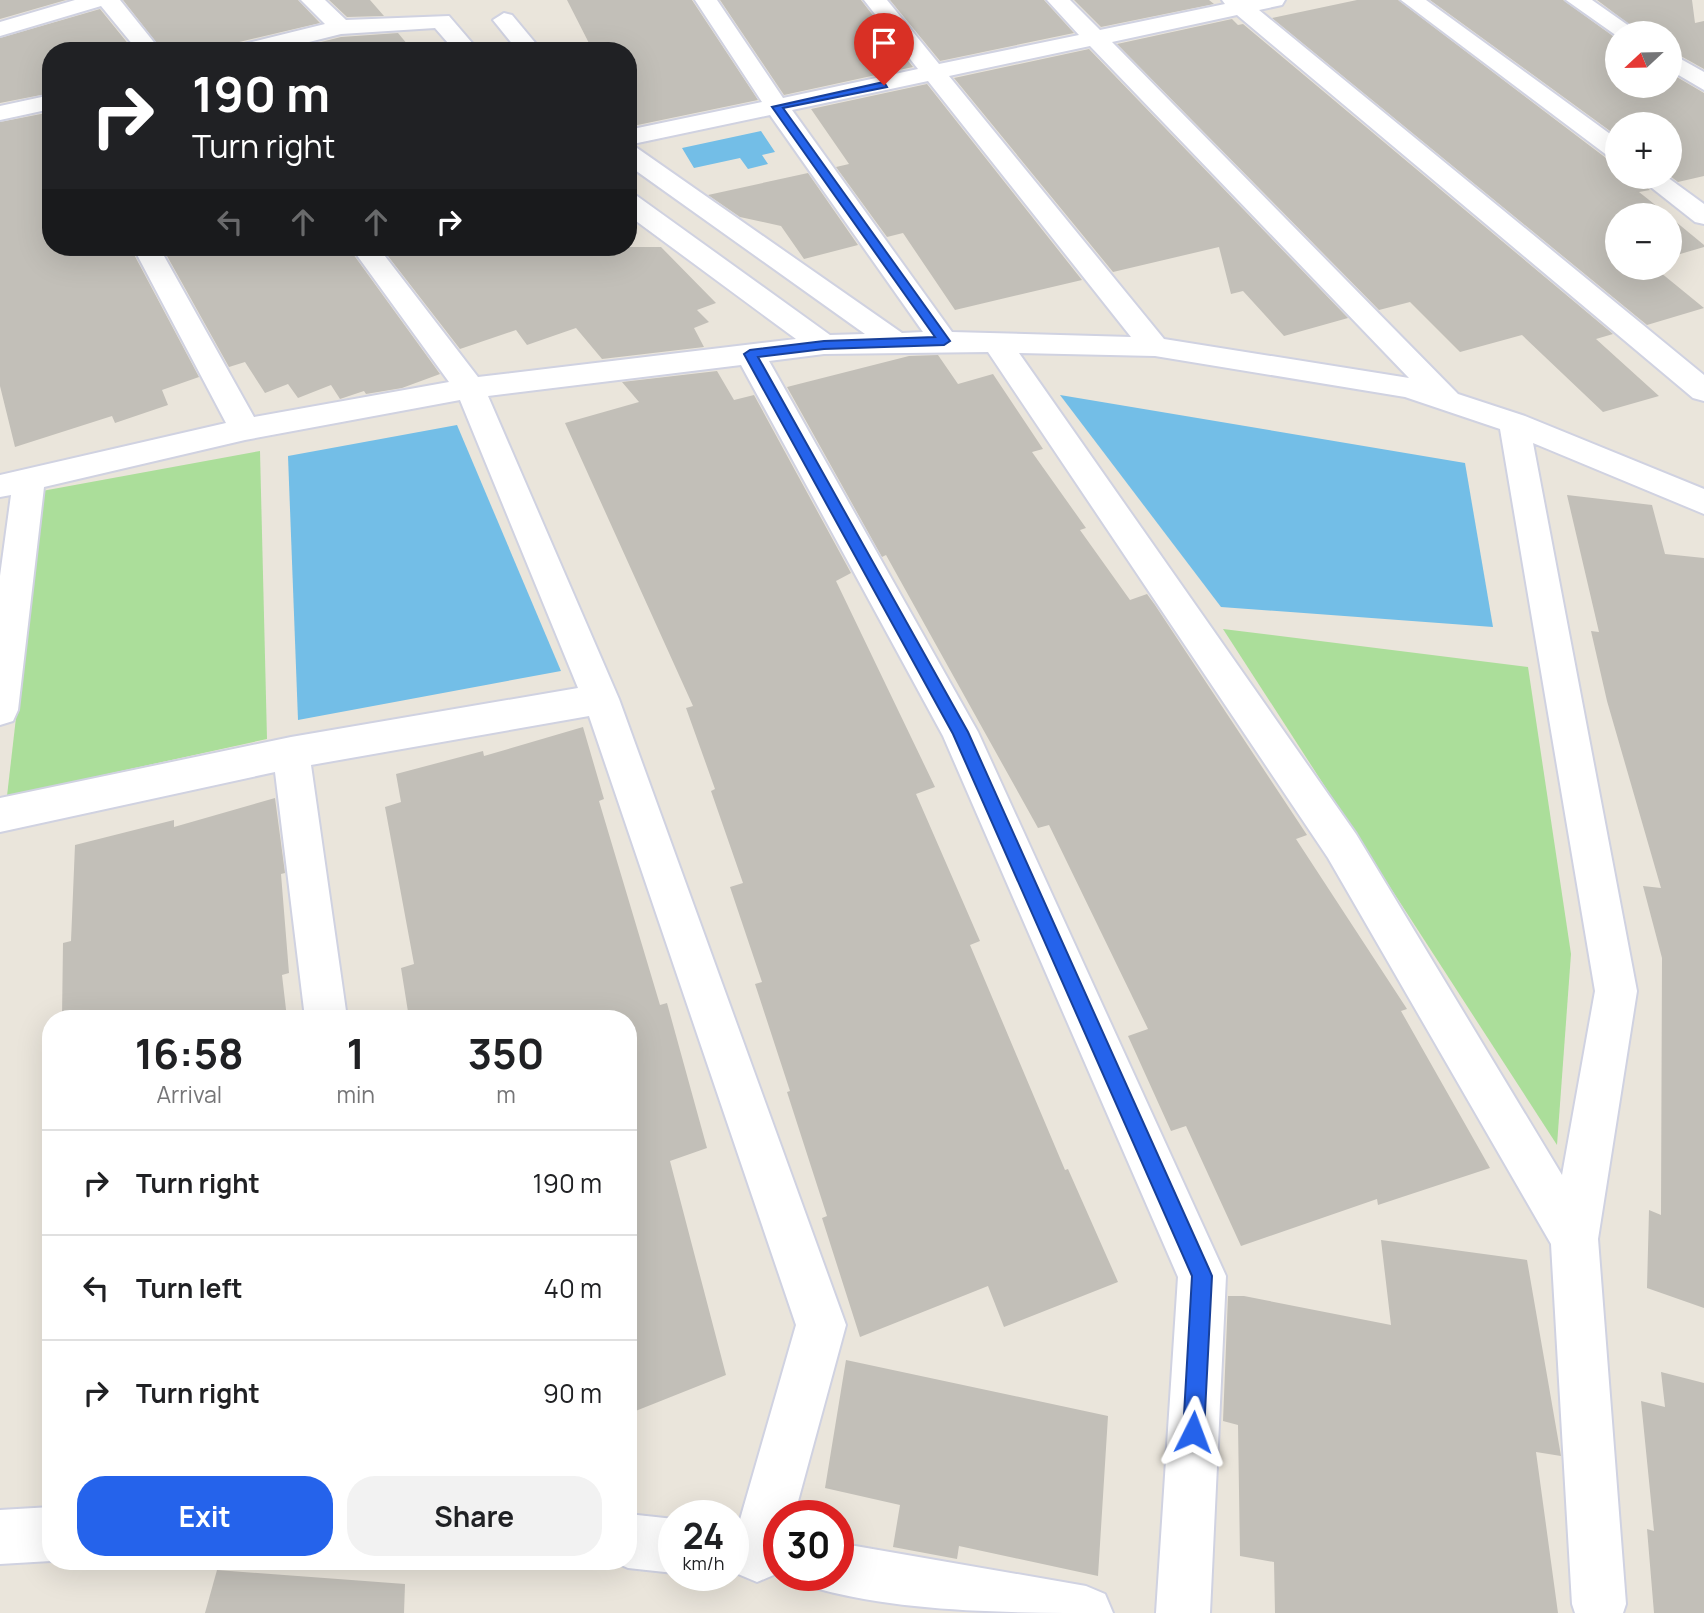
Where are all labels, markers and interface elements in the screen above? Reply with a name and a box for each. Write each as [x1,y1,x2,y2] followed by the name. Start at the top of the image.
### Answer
[854,13,914,85] pin
[1605,21,1682,98] north arrow
[1605,21,1682,280] map controls
[865,24,903,62] icon: arrive
[192,60,330,127] text: 190 m
[77,70,168,161] icon: right
[1605,112,1682,189] button: +
[192,124,335,168] text: Turn right
[211,203,249,241] icon: left
[284,203,322,241] icon: ahead
[357,203,395,241] icon: ahead
[430,203,468,241] icon: right
[1605,203,1682,280] button: −
[135,1024,244,1082] text: 16:58
[347,1024,365,1082] text: 1
[468,1024,544,1082] text: 350
[156,1078,222,1110] text: Arrival
[336,1078,375,1110] text: min
[496,1078,516,1110] text: m
[77,1164,115,1202] icon: right
[136,1165,260,1201] text: Turn right
[533,1165,602,1201] text: 190 m
[77,1269,115,1307] icon: left
[136,1270,243,1306] text: Turn left
[544,1270,602,1306] text: 40 m
[77,1374,115,1412] icon: right
[136,1375,260,1411] text: Turn right
[543,1375,602,1411] text: 90 m
[1156,1395,1230,1469] position arrow
[77,1476,333,1556] button: Exit
[347,1476,602,1556] button: Share
[763,1500,854,1591] speed limit sign: 30
[683,1512,724,1560] text: 24
[683,1551,724,1575] text: km/h

